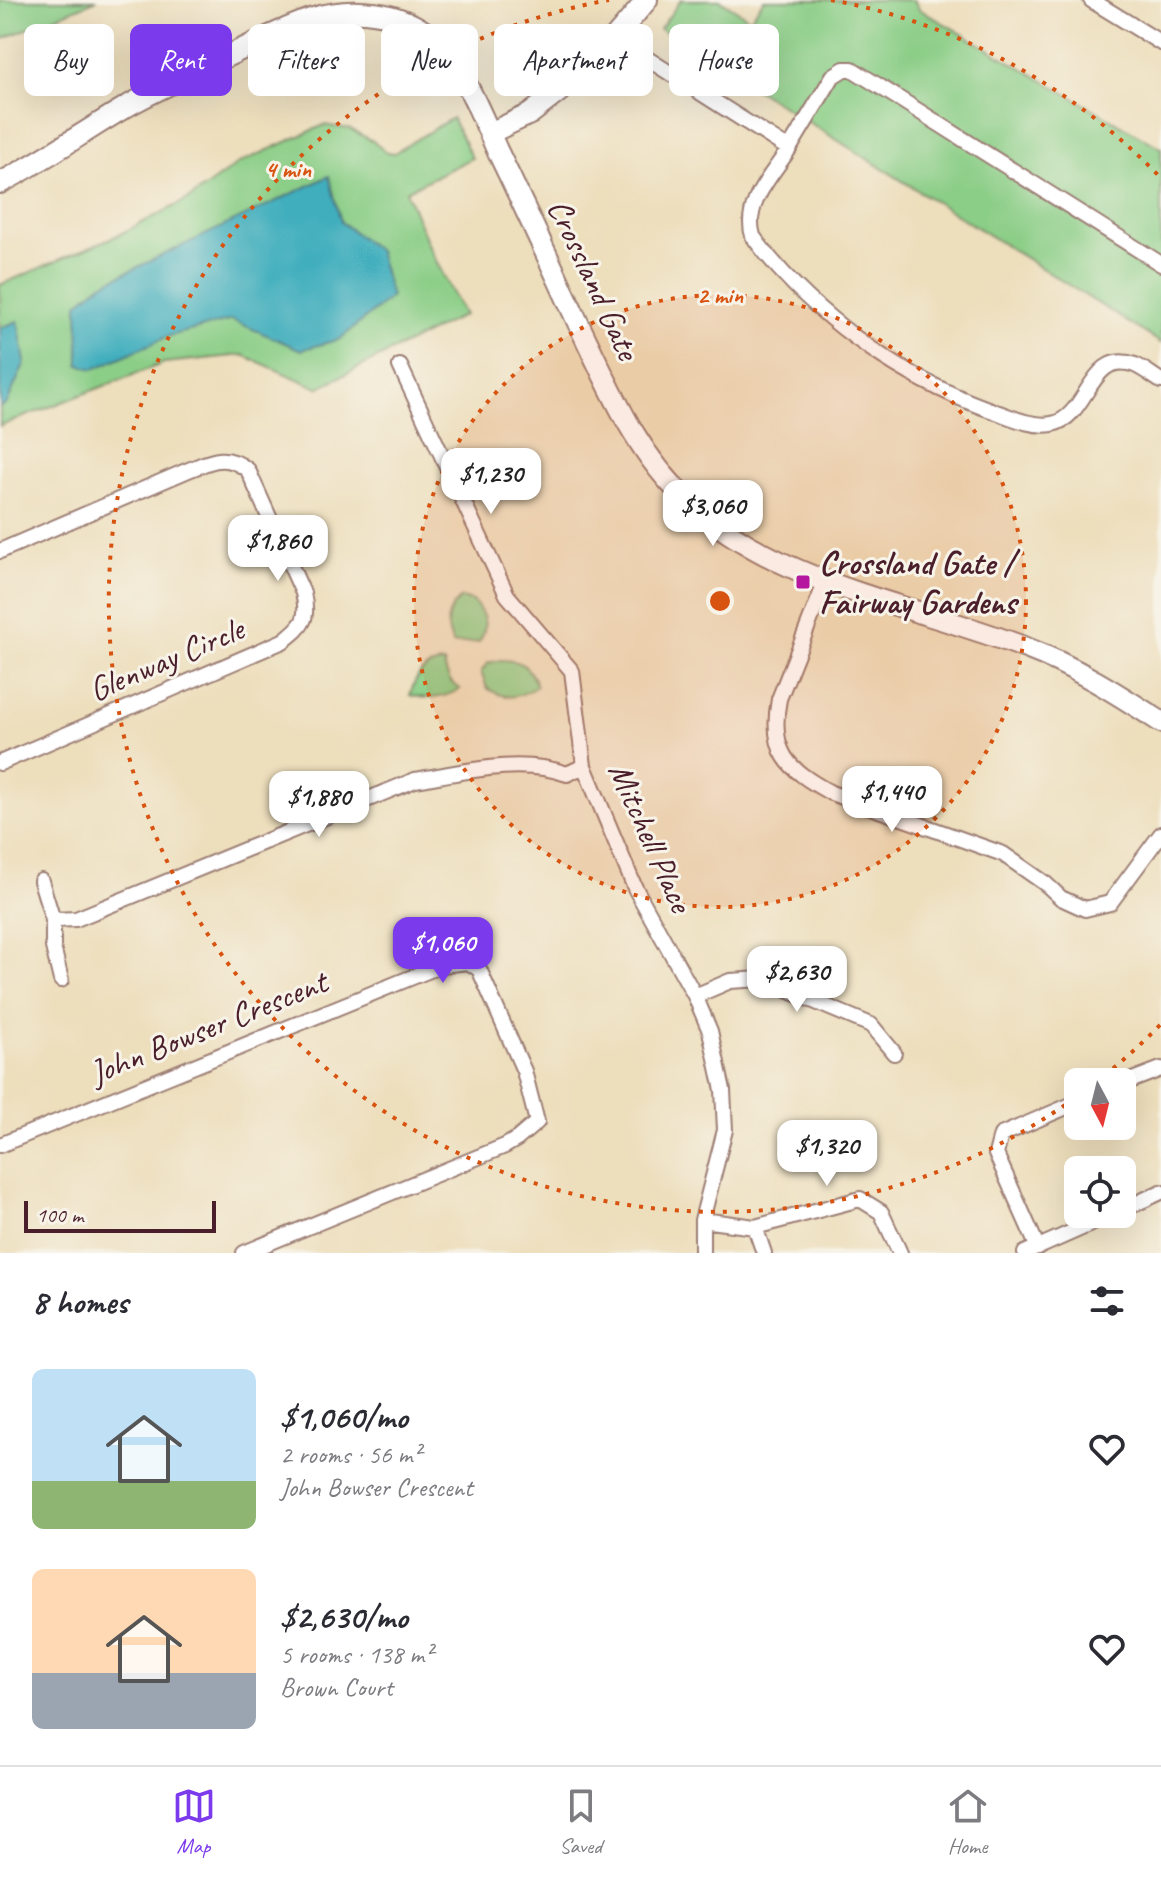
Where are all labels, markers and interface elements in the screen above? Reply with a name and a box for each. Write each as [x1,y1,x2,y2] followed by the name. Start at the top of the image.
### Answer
[24,24,114,96] chip: Buy
[130,24,232,96] chip: Rent
[248,24,365,96] chip: Filters
[381,24,478,96] chip: New
[494,24,653,96] chip: Apartment
[669,24,779,96] chip: House
[265,154,312,184] text: 4 min
[538,192,651,369] street label: Crossland Gate
[697,280,744,310] text: 2 min
[426,448,556,516] pin: $1,230
[459,457,523,490] text: $1,230
[648,480,778,548] pin: $3,060
[681,489,745,522] text: $3,060
[213,515,343,583] pin: $1,860
[246,524,310,557] text: $1,860
[819,541,1021,623] place label: Crossland Gate / Fairway Gardens
[794,573,812,591] marker: Crossland Gate / Fairway Gardens
[706,587,734,615] centre of rings
[82,606,253,711] street label: Glenway Circle
[599,756,704,921] street label: Mitchell Place
[827,766,957,834] pin: $1,440
[254,771,384,839] pin: $1,880
[860,775,924,808] text: $1,440
[287,780,351,813] text: $1,880
[378,917,508,985] pin: $1,060
[411,926,475,959] text: $1,060
[732,946,862,1014] pin: $2,630
[765,955,829,988] text: $2,630
[81,958,336,1095] street label: John Bowser Crescent
[1064,1068,1136,1140] north arrow
[1064,1068,1136,1228] map controls
[762,1120,892,1188] pin: $1,320
[795,1129,859,1162] text: $1,320
[1064,1156,1136,1228] button: locate
[24,1197,216,1233] scale bar
[36,1201,83,1229] text: 100 m
[1085,1279,1129,1323] icon: filters
[32,1280,128,1323] text: 8 homes
[280,1395,408,1438] text: $1,060/mo
[96,1401,192,1497] icon: home
[1085,1427,1129,1471] icon: heart
[280,1438,421,1471] text: 2 rooms · 56 m²
[280,1471,473,1504] text: John Bowser Crescent
[280,1595,408,1638] text: $2,630/mo
[96,1601,192,1697] icon: home
[1085,1627,1129,1671] icon: heart
[280,1638,432,1671] text: 5 rooms · 138 m²
[280,1671,393,1704] text: Brown Court
[172,1784,216,1860] tab: Map
[559,1784,603,1860] tab: Saved
[946,1784,990,1860] tab: Home

